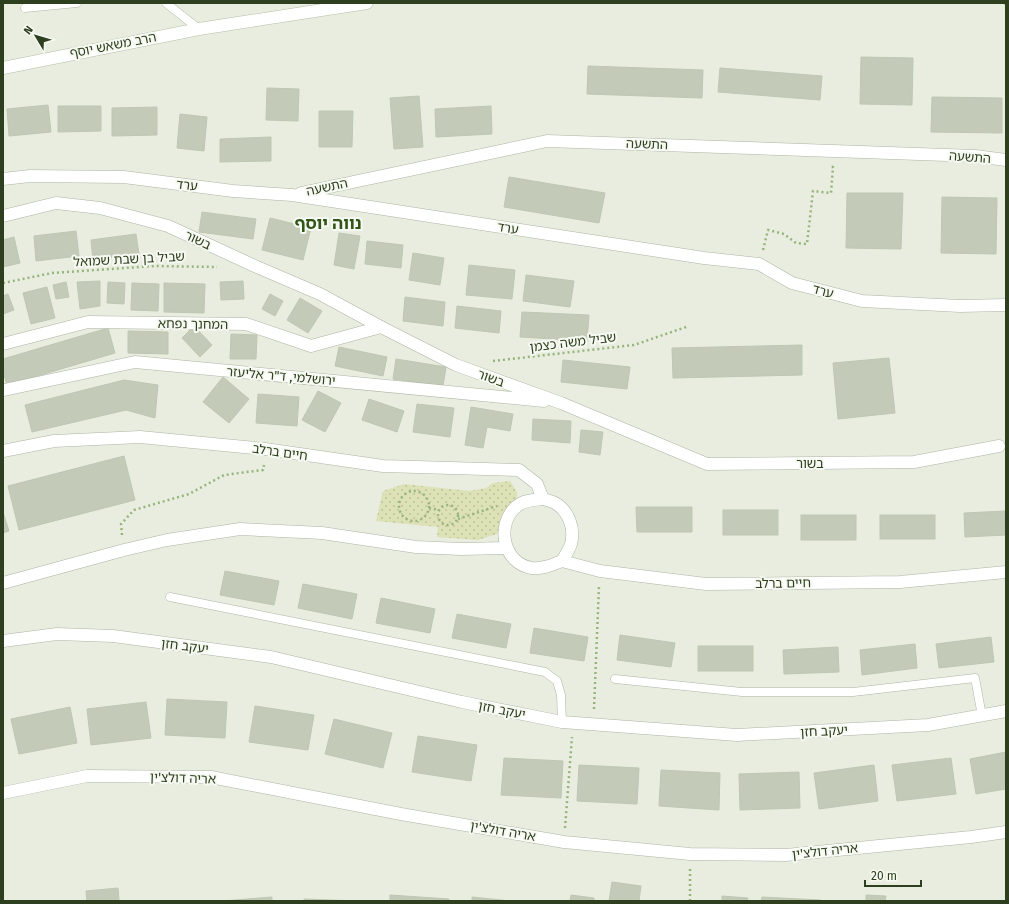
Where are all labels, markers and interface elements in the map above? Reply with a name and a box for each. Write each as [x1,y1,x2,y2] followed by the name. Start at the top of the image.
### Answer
[16,16,56,56] north arrow
[21,23,36,37] text: N
[68,29,158,61] street label: הרב משאש יוסף
[626,136,668,152] street label: התשעה
[948,148,992,166] street label: התשעה
[305,175,349,199] street label: התשעה
[175,176,199,194] street label: ערד
[294,213,362,234] district label: נווה יוסף
[496,219,520,237] street label: ערד
[182,227,214,253] street label: בשור
[73,249,185,269] street label: שביל בן שבת שמואל
[811,281,836,301] street label: ערד
[158,316,228,332] street label: המחנך נפחא
[529,329,617,355] street label: שביל משה כצמן
[226,364,336,388] street label: ירושלמי, ד"ר אליעזר
[476,366,506,390] street label: בשור
[251,441,309,463] street label: חיים ברלב
[796,456,824,471] street label: בשור
[755,575,811,591] street label: חיים ברלב
[160,636,210,656] street label: יעקב חזן
[477,698,527,722] street label: יעקב חזן
[800,722,848,740] street label: יעקב חזן
[150,769,216,787] street label: אריה דולצ'ין
[469,818,537,844] street label: אריה דולצ'ין
[791,840,859,862] street label: אריה דולצ'ין
[865,862,921,888] scale bar
[871,869,897,883] text: 20 m

